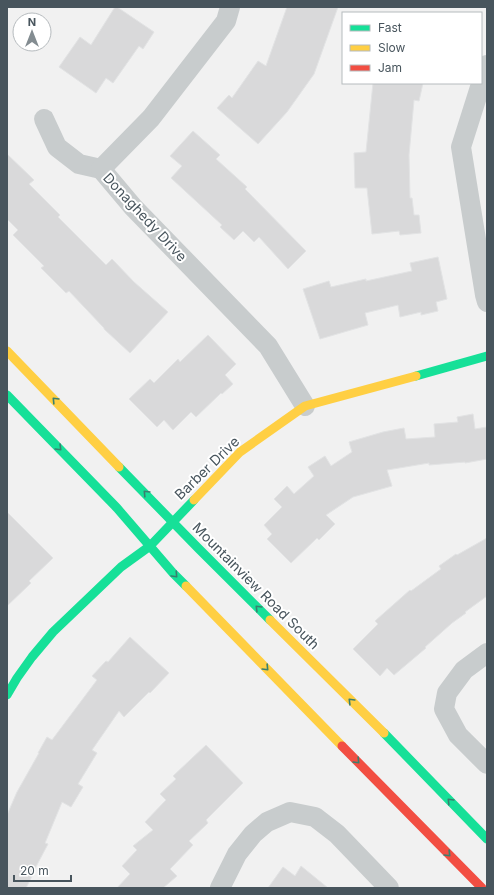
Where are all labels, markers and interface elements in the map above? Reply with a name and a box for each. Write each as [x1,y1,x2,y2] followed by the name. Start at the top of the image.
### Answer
[12,12,52,52] north arrow
[342,12,482,84] legend
[28,15,36,29] text: N
[378,20,402,35] text: Fast
[378,40,406,55] text: Slow
[378,60,402,75] text: Jam
[100,169,191,264] street label: Donaghedy Drive
[52,397,60,405] one-way arrow
[171,433,242,503] street label: Barber Drive
[54,443,62,451] one-way arrow
[144,491,151,498] one-way arrow
[189,519,323,653] street label: Mountainview Road South
[171,570,178,578] one-way arrow
[255,605,263,613] one-way arrow
[261,663,269,671] one-way arrow
[348,698,356,705] one-way arrow
[352,756,360,764] one-way arrow
[447,798,455,806] one-way arrow
[443,849,451,857] one-way arrow
[14,857,71,883] scale bar
[20,863,49,878] text: 20 m

